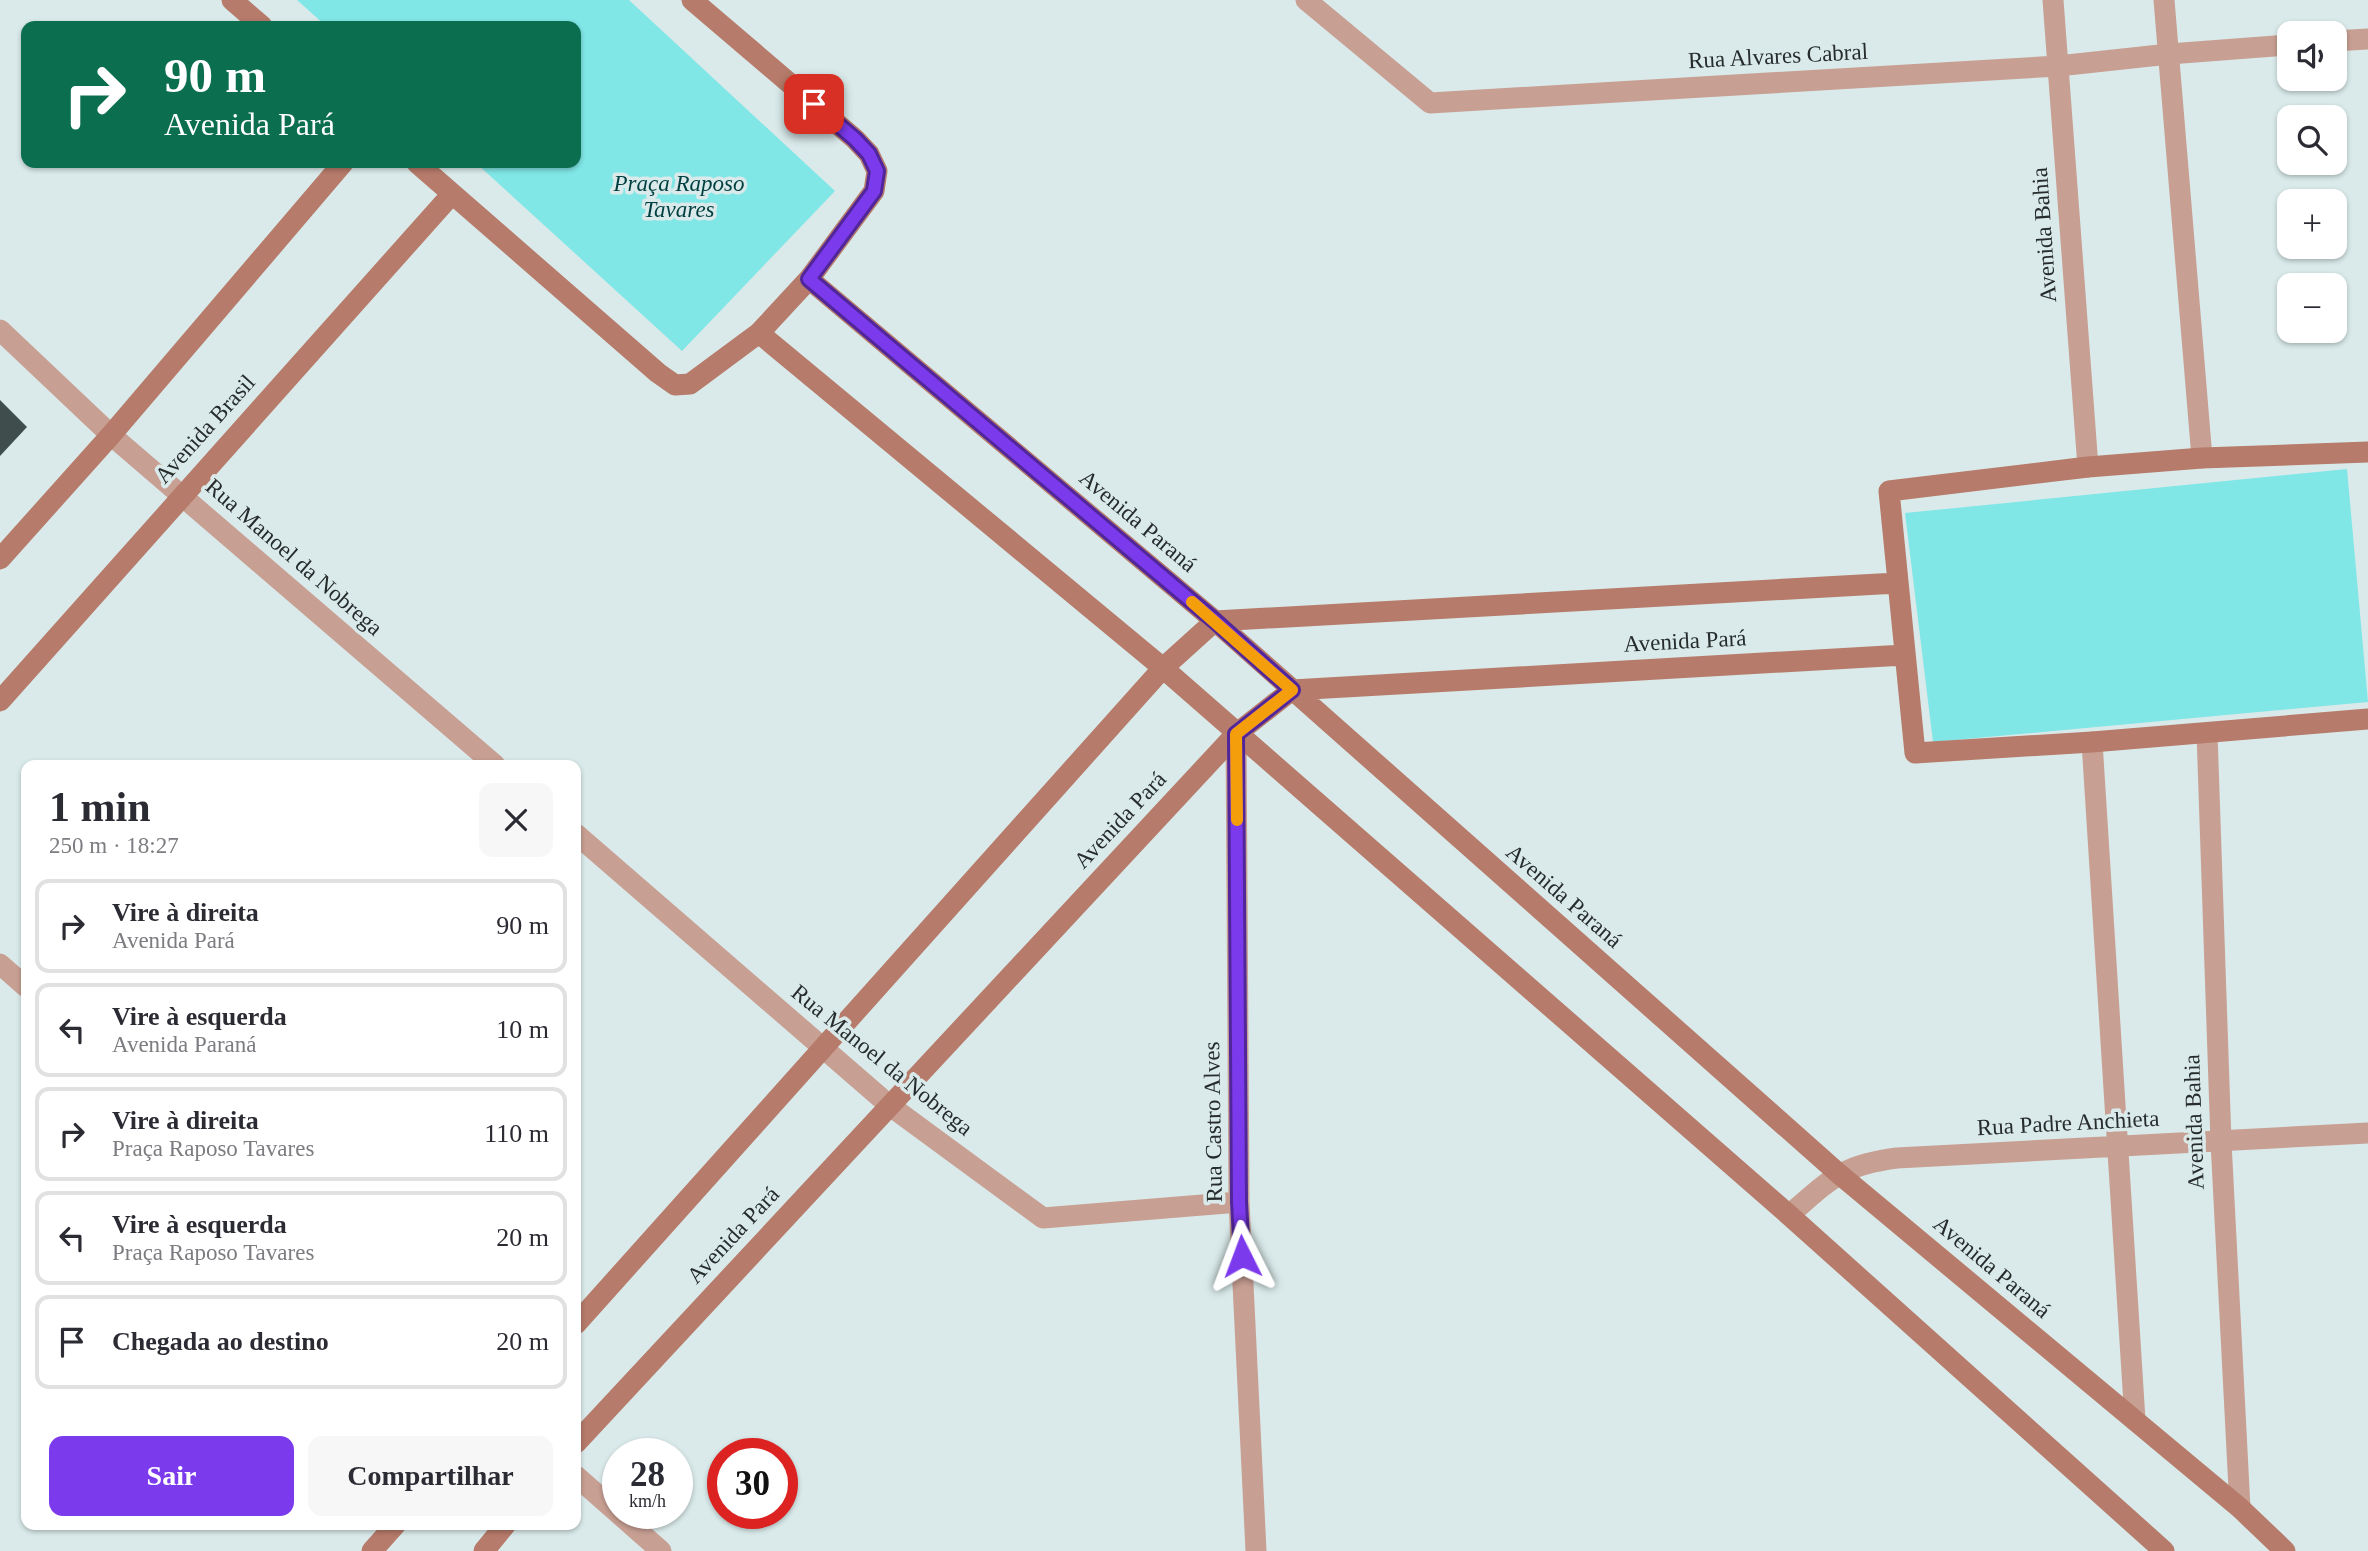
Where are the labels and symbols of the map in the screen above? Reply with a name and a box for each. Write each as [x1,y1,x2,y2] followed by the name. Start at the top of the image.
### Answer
[1687,39,1869,73] street label: Rua Alvares Cabral
[784,74,844,134] pin
[2027,166,2061,304] street label: Avenida Bahia
[613,171,744,222] park label: Praça Raposo Tavares
[150,370,260,488] street label: Avenida Brasil
[1075,465,1201,577] street label: Avenida Paraná
[201,474,387,640] street label: Rua Manoel da Nobrega
[1623,625,1747,657] street label: Avenida Pará
[1069,767,1171,873] street label: Avenida Pará
[1501,839,1627,953] street label: Avenida Paraná
[787,979,977,1141] street label: Rua Manoel da Nobrega
[1199,1041,1227,1203] street label: Rua Castro Alves
[2179,1054,2209,1190] street label: Avenida Bahia
[1976,1106,2160,1140] street label: Rua Padre Anchieta
[682,1182,784,1288] street label: Avenida Pará
[1929,1211,2055,1323] street label: Avenida Paraná
[1205,1219,1279,1293] position arrow
[707,1438,798,1529] speed limit sign: 30

